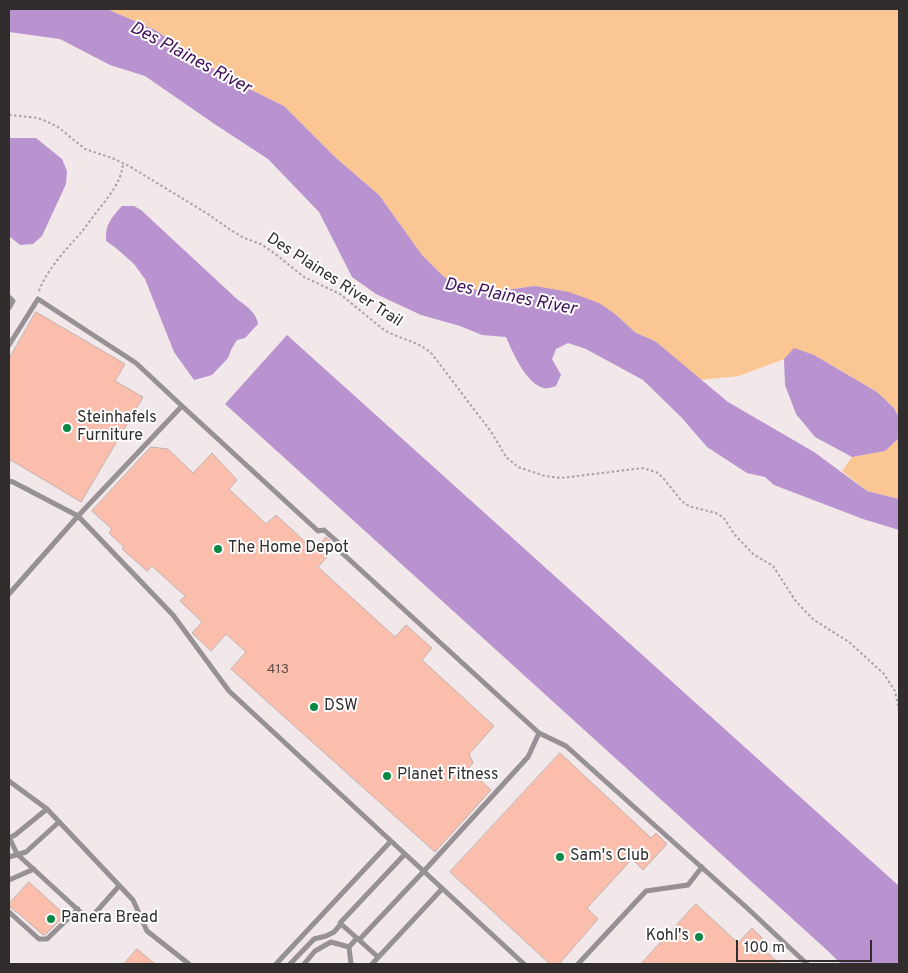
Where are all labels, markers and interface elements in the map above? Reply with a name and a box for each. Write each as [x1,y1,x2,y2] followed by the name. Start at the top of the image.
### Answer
[126,18,254,100] water label: Des Plaines River
[262,230,406,332] street label: Des Plaines River Trail
[442,275,578,321] water label: Des Plaines River
[77,409,157,447] place label: Steinhafels Furniture
[61,422,73,434] marker: Steinhafels Furniture
[228,539,349,559] place label: The Home Depot
[212,543,224,555] marker: The Home Depot
[267,662,289,678] house number: 413
[324,697,358,717] place label: DSW
[308,701,320,713] marker: DSW
[397,766,499,786] place label: Planet Fitness
[381,770,393,782] marker: Planet Fitness
[570,847,649,867] place label: Sam's Club
[554,851,566,863] marker: Sam's Club
[61,909,158,929] place label: Panera Bread
[45,913,57,925] marker: Panera Bread
[646,927,689,947] place label: Kohl's
[738,930,874,962] scale bar
[693,931,705,943] marker: Kohl's
[744,939,785,958] text: 100 m

